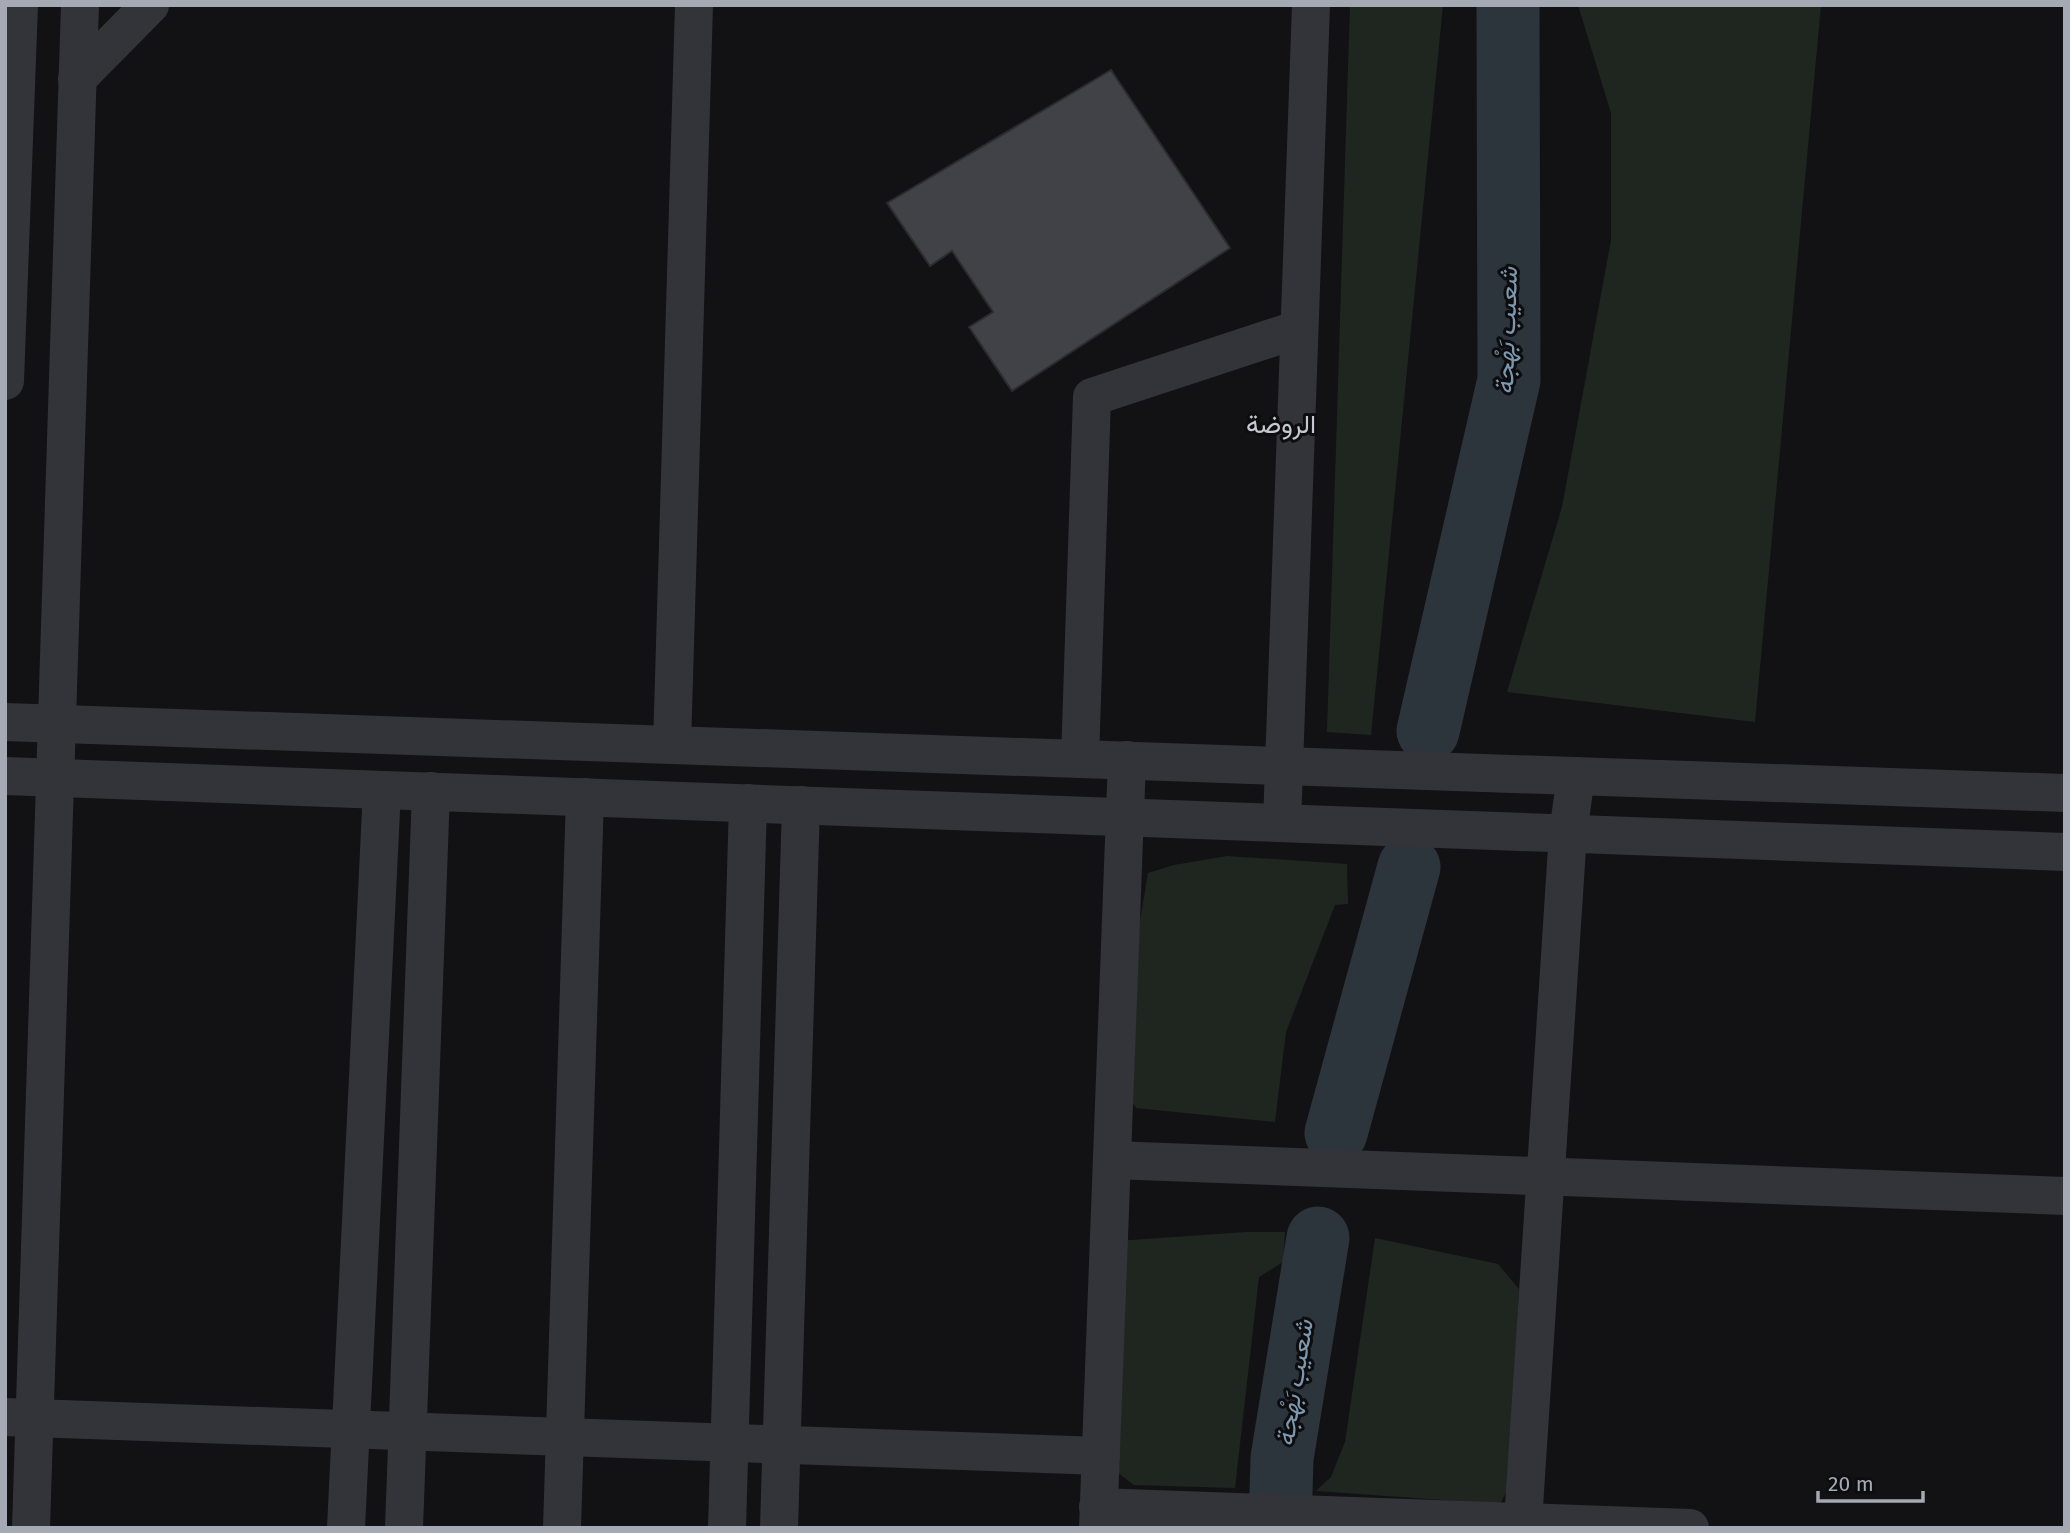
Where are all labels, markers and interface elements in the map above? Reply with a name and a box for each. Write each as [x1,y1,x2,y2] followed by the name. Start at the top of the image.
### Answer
[1489,265,1524,395] water label: شعيب بَهْجة
[1246,409,1316,440] district label: الروضة
[1269,1316,1320,1448] water label: شعيب بَهْجة
[1818,1460,1923,1504] scale bar
[1828,1471,1874,1497] text: 20 m

